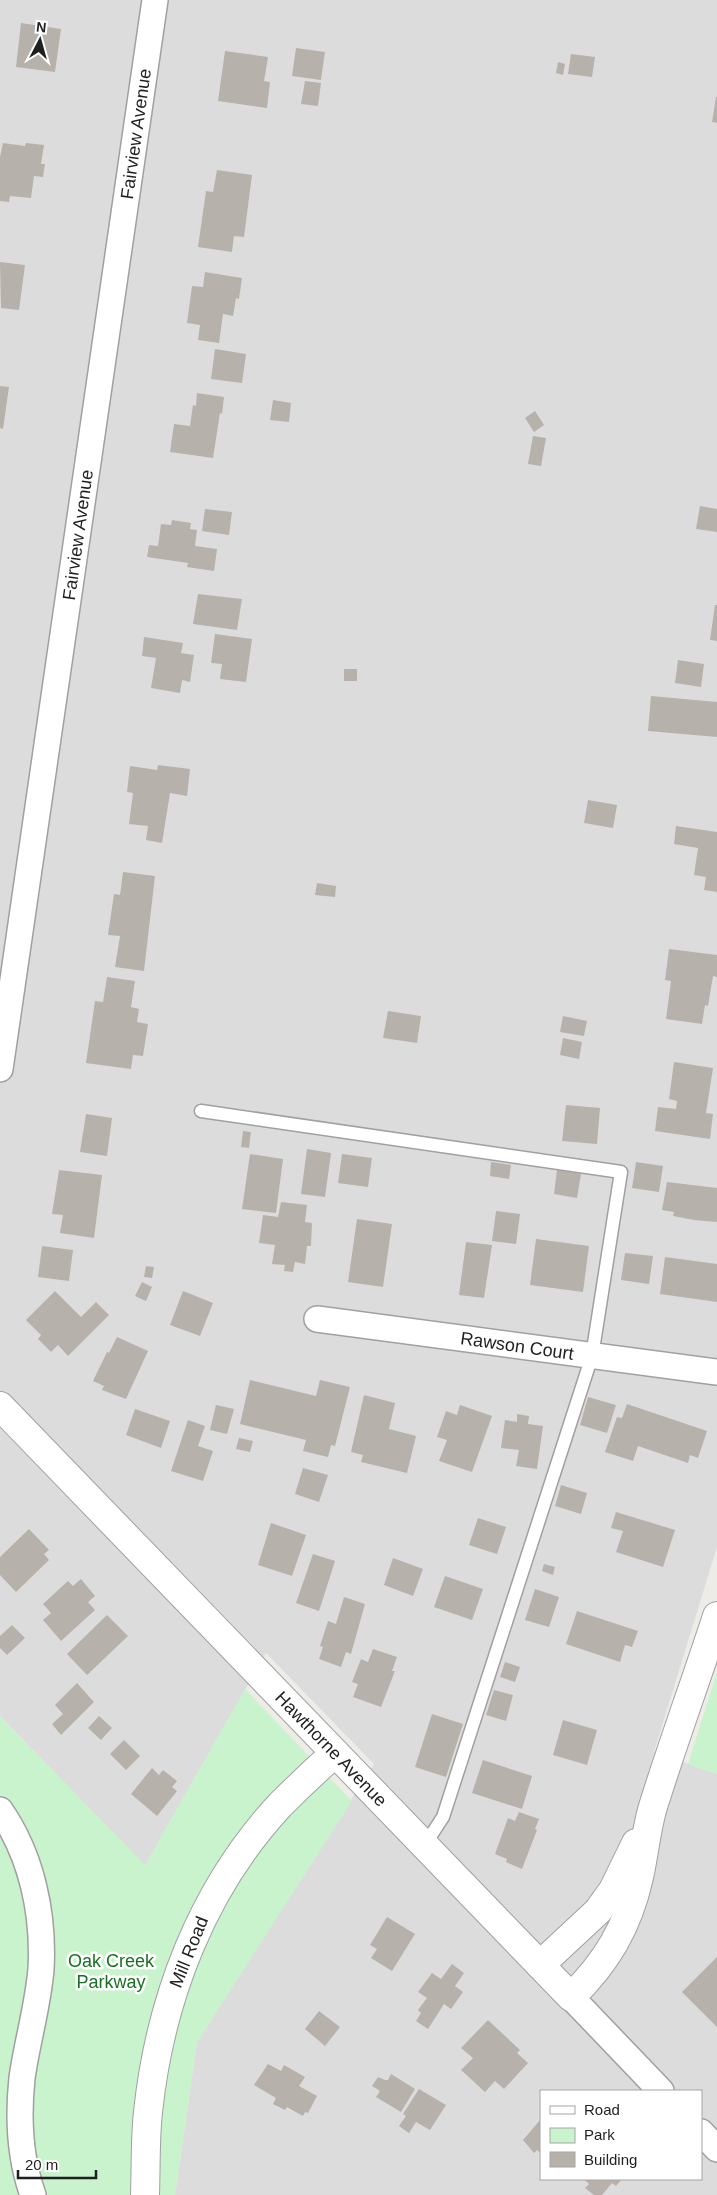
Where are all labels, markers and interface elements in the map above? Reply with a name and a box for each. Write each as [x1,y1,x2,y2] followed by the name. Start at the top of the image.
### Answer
[15,15,65,65] north arrow
[35,19,47,36] text: N
[117,67,155,201] street label: Fairview Avenue
[59,468,97,602] street label: Fairview Avenue
[459,1328,575,1364] street label: Rawson Court
[271,1687,391,1811] street label: Hawthorne Avenue
[166,1913,212,1991] street label: Mill Road
[68,1951,155,1992] park label: Oak Creek Parkway
[540,2090,702,2180] legend
[584,2101,620,2118] text: Road
[584,2126,615,2143] text: Park
[18,2148,95,2180] scale bar
[584,2151,637,2168] text: Building
[25,2156,58,2173] text: 20 m

